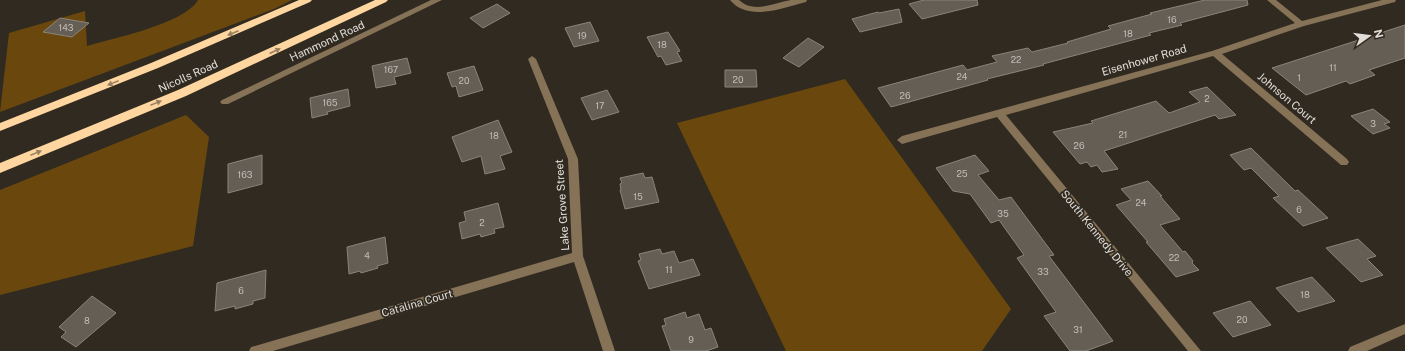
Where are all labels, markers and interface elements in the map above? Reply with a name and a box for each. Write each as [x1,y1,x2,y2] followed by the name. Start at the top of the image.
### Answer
[1167,14,1177,25] house number: 16
[1349,16,1389,56] north arrow
[288,18,366,64] street label: Hammond Road
[59,22,74,33] house number: 143
[1123,28,1133,39] house number: 18
[1372,28,1386,39] text: N
[227,30,238,36] one-way arrow
[577,30,587,41] house number: 19
[657,39,667,50] house number: 18
[1100,42,1188,78] street label: Eisenhower Road
[270,48,281,54] one-way arrow
[1011,54,1021,65] house number: 22
[156,58,220,94] street label: Nicolls Road
[1329,62,1337,73] house number: 11
[384,64,398,75] house number: 167
[1255,70,1319,126] street label: Johnson Court
[956,71,968,82] house number: 24
[1297,72,1301,83] house number: 1
[733,74,744,85] house number: 20
[459,75,470,86] house number: 20
[106,80,118,86] one-way arrow
[900,90,911,101] house number: 26
[1204,93,1210,104] house number: 2
[322,97,338,108] house number: 165
[151,100,163,106] one-way arrow
[595,100,605,111] house number: 17
[1370,118,1376,129] house number: 3
[1118,129,1128,140] house number: 21
[489,130,499,141] house number: 18
[1074,140,1085,151] house number: 26
[31,150,42,156] one-way arrow
[553,159,571,251] street label: Lake Grove Street
[956,168,968,179] house number: 25
[238,169,253,180] house number: 163
[1059,188,1135,278] street label: South Kennedy Drive
[633,191,643,202] house number: 15
[1135,197,1147,208] house number: 24
[1296,204,1302,215] house number: 6
[997,208,1009,219] house number: 35
[479,217,485,228] house number: 2
[364,250,370,261] house number: 4
[1169,252,1179,263] house number: 22
[665,264,673,275] house number: 11
[1037,266,1049,277] house number: 33
[238,285,244,296] house number: 6
[380,287,454,319] street label: Catalina Court
[1300,289,1310,300] house number: 18
[1237,314,1248,325] house number: 20
[84,315,90,326] house number: 8
[1073,324,1083,335] house number: 31
[688,334,694,345] house number: 9

